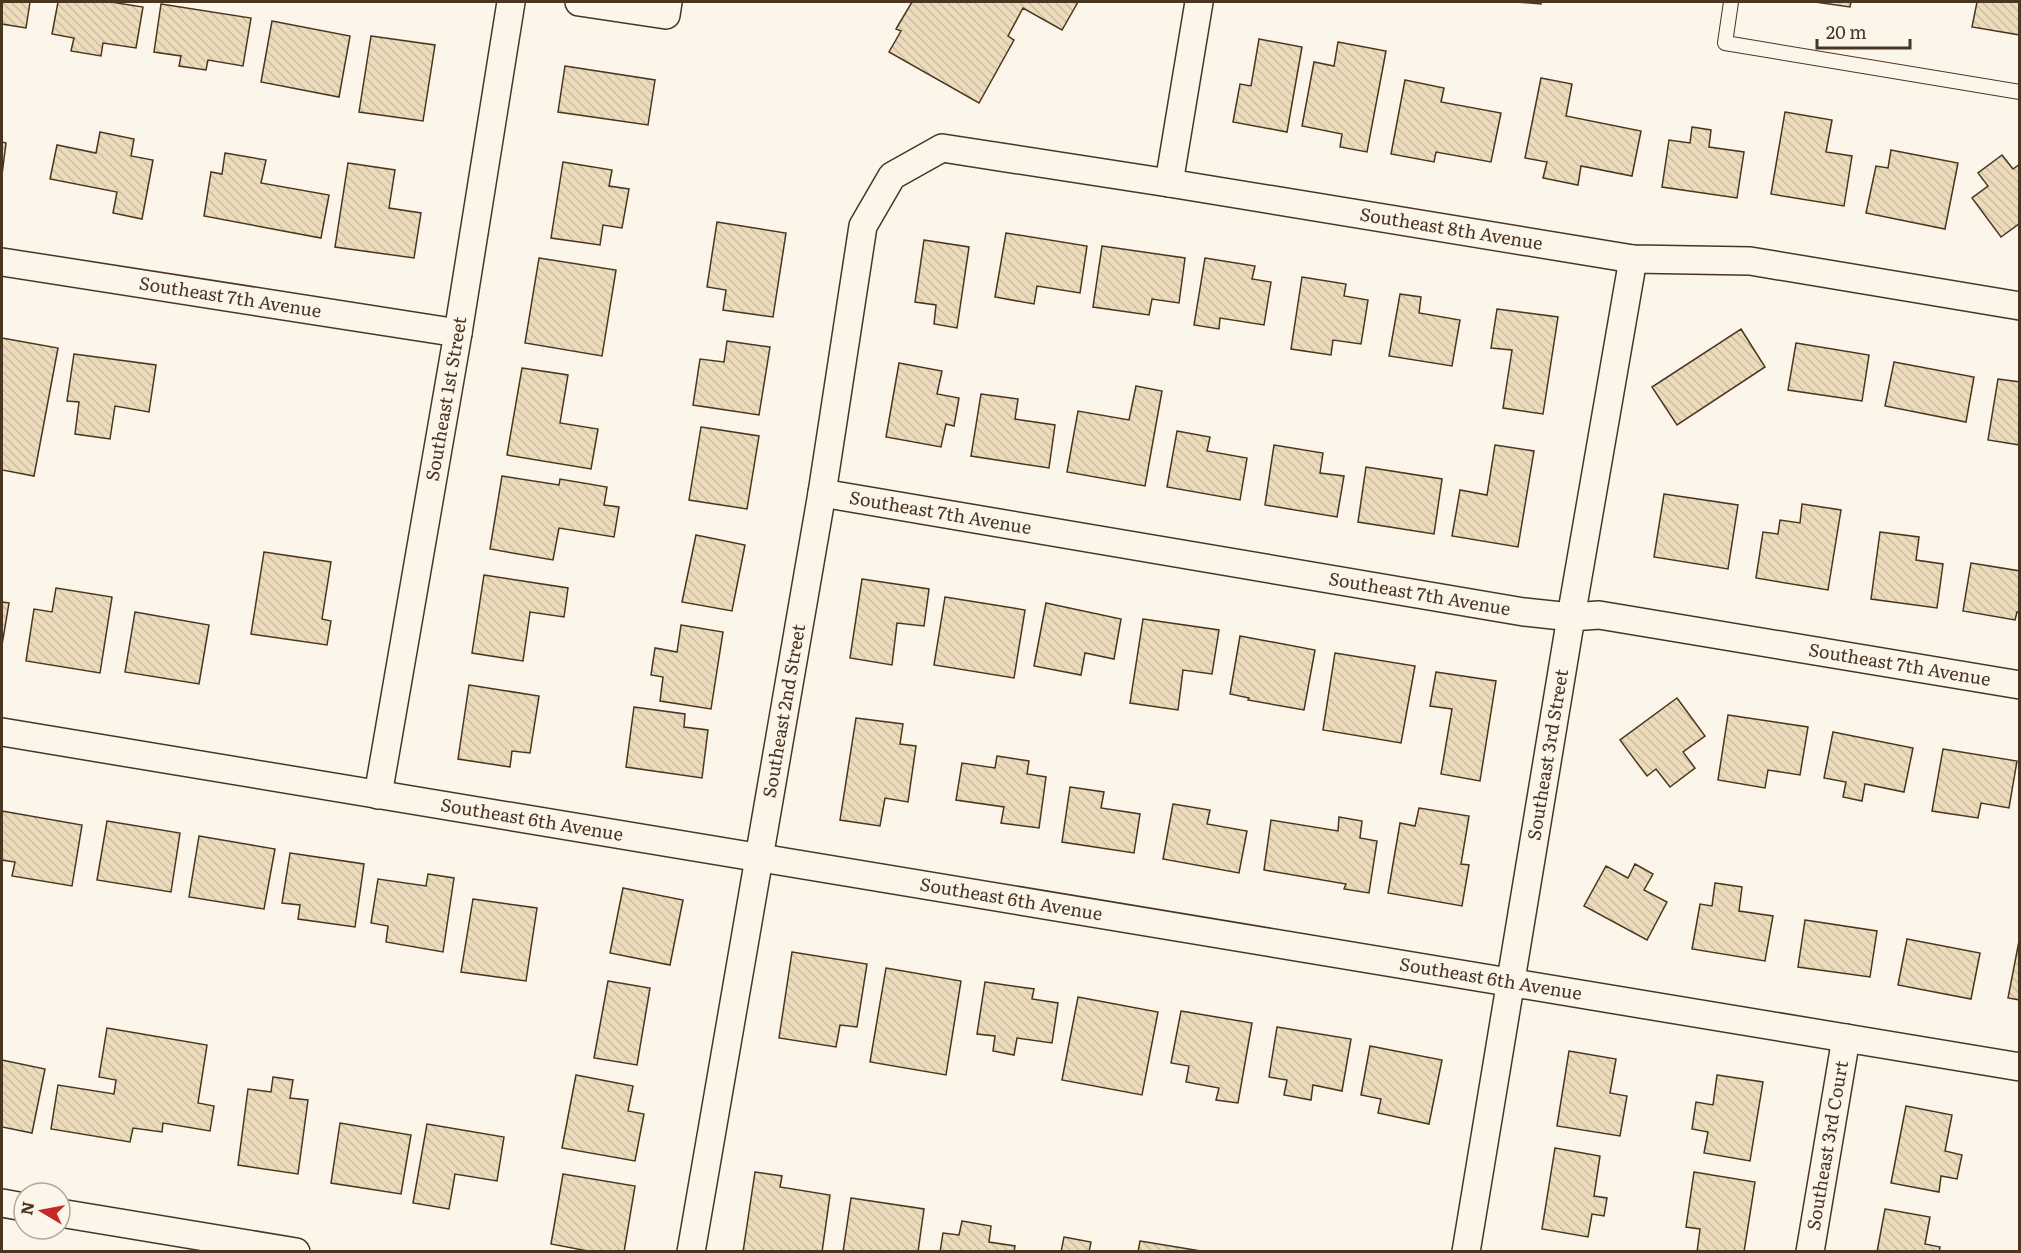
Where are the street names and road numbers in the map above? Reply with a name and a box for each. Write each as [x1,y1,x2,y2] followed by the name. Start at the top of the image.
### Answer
[1358,199,1545,256] street label: Southeast 8th Avenue
[137,269,324,324] street label: Southeast 7th Avenue
[418,314,473,483] street label: Southeast 1st Street
[848,483,1034,540] street label: Southeast 7th Avenue
[1327,564,1513,622] street label: Southeast 7th Avenue
[755,621,811,800] street label: Southeast 2nd Street
[1807,635,1993,692] street label: Southeast 7th Avenue
[1519,666,1574,842] street label: Southeast 3rd Street
[439,790,625,847] street label: Southeast 6th Avenue
[918,870,1105,926] street label: Southeast 6th Avenue
[1398,949,1584,1006] street label: Southeast 6th Avenue
[1799,1057,1854,1232] street label: Southeast 3rd Court

